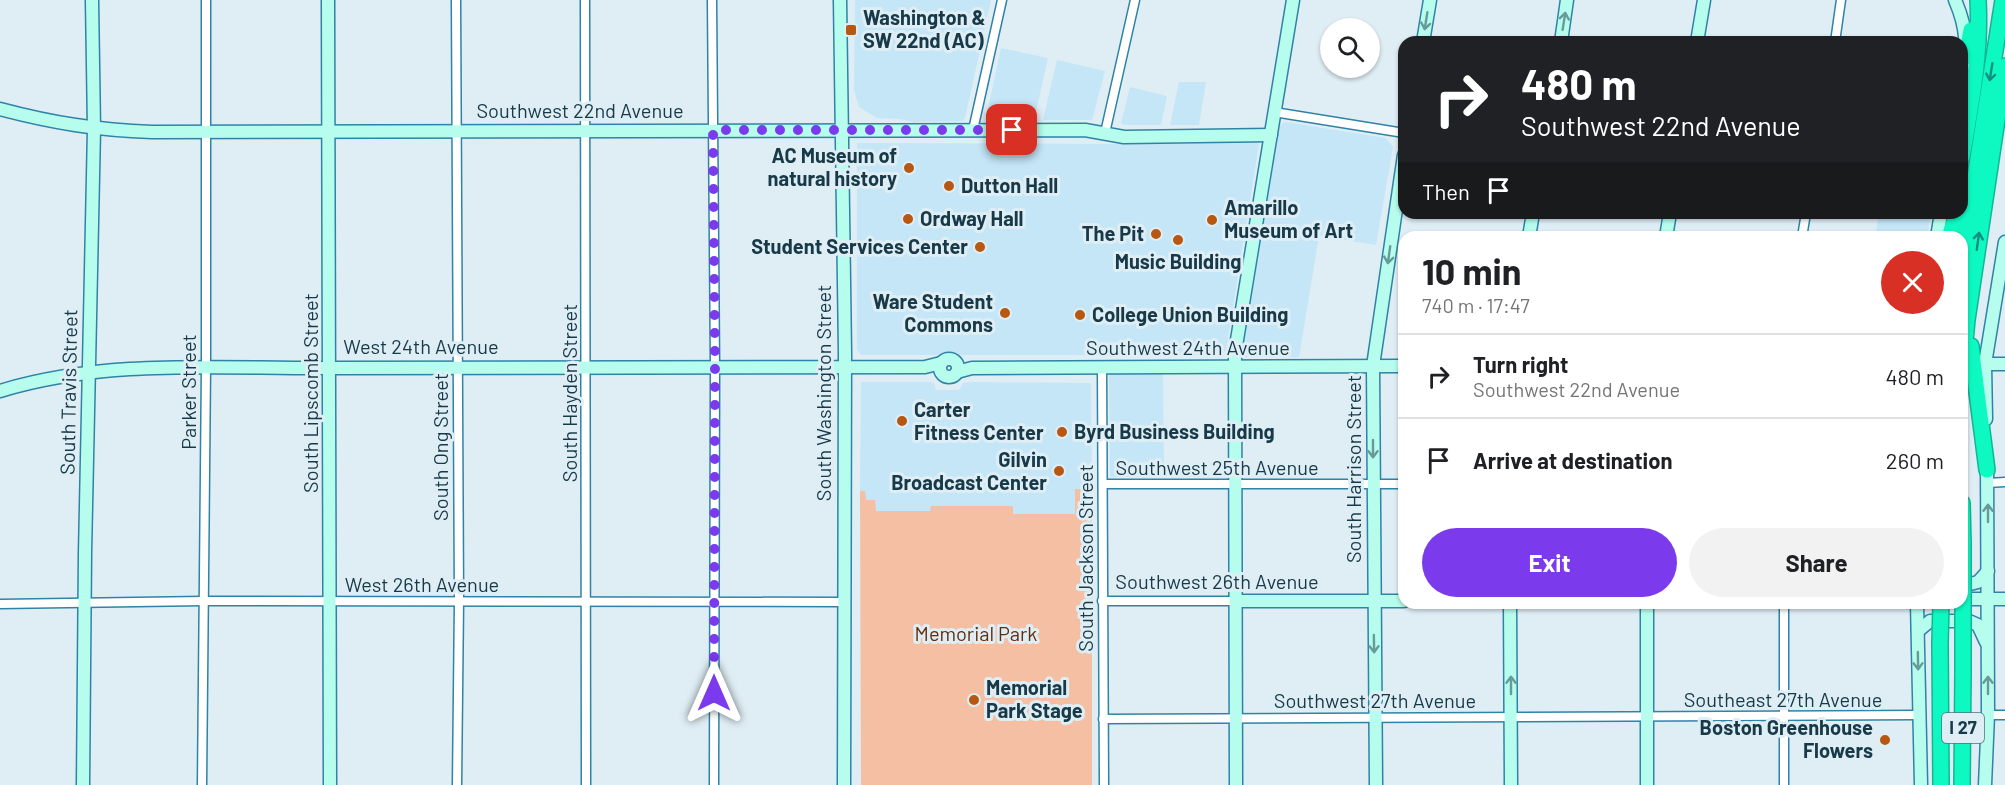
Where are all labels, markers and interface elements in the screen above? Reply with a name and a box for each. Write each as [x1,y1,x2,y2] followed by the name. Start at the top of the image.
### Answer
[863,5,986,52] place label: Washington & SW 22nd (AC)
[1421,11,1432,30] one-way arrow
[1559,12,1570,31] one-way arrow
[1320,18,1380,78] map controls
[1320,18,1380,78] button: search
[844,23,858,37] marker: Washington & SW 22nd (AC)
[1521,58,1637,108] text: 480 m
[1422,60,1500,138] icon: right
[1986,62,1997,82] one-way arrow
[476,98,684,122] street label: Southwest 22nd Avenue
[986,104,1037,155] pin
[1521,109,1801,141] text: Southwest 22nd Avenue
[995,113,1028,146] icon: arrive
[768,143,897,190] place label: AC Museum of natural history
[902,161,916,175] marker: AC Museum of natural history
[961,173,1058,197] place label: Dutton Hall
[1482,174,1515,207] icon: arrive
[1422,178,1470,204] text: Then
[942,179,956,193] marker: Dutton Hall
[1224,195,1353,242] place label: Amarillo Museum of Art
[920,206,1024,230] place label: Ordway Hall
[901,212,915,226] marker: Ordway Hall
[1205,213,1219,227] marker: Amarillo Museum of Art
[1082,221,1144,245] place label: The Pit
[1149,227,1163,241] marker: The Pit
[1973,232,1984,251] one-way arrow
[1171,233,1185,247] marker: Music Building
[751,234,968,258] place label: Student Services Center
[973,240,987,254] marker: Student Services Center
[1384,244,1395,264] one-way arrow
[1115,249,1241,273] place label: Music Building
[1422,249,1521,292] text: 10 min
[1881,251,1944,314] button: close
[811,285,835,501] street label: South Washington Street
[873,289,993,336] place label: Ware Student Commons
[298,293,322,493] street label: South Lipscomb Street
[1422,293,1530,317] text: 740 m · 17:47
[1092,302,1288,326] place label: College Union Building
[557,304,581,482] street label: South Hayden Street
[998,306,1012,320] marker: Ware Student Commons
[1073,308,1087,322] marker: College Union Building
[55,309,81,475] street label: South Travis Street
[176,334,200,450] street label: Parker Street
[343,334,499,358] street label: West 24th Avenue
[1086,335,1290,359] street label: Southwest 24th Avenue
[1473,351,1568,377] text: Turn right
[1422,360,1455,393] icon: right
[1885,363,1944,389] text: 480 m
[428,373,452,521] street label: South Ong Street
[1341,375,1365,563] street label: South Harrison Street
[1473,377,1680,401] text: Southwest 22nd Avenue
[914,397,1044,444] place label: Carter Fitness Center
[895,414,909,428] marker: Carter Fitness Center
[1074,419,1275,443] place label: Byrd Business Building
[1055,425,1069,439] marker: Byrd Business Building
[1367,438,1379,458] one-way arrow
[1422,444,1455,477] icon: arrive
[891,447,1047,494] place label: Gilvin Broadcast Center
[1473,447,1672,473] text: Arrive at destination
[1886,447,1944,473] text: 260 m
[1115,455,1319,479] street label: Southwest 25th Avenue
[1052,464,1066,478] marker: Gilvin Broadcast Center
[1073,464,1097,652] street label: South Jackson Street
[1982,503,1994,523] one-way arrow
[1422,528,1677,597] button: Exit
[1689,528,1944,597] button: Share
[1115,569,1319,593] street label: Southwest 26th Avenue
[345,572,499,596] street label: West 26th Avenue
[915,621,1037,645] park label: Memorial Park
[1368,633,1380,653] one-way arrow
[1912,651,1924,671] one-way arrow
[682,661,746,725] position arrow
[986,675,1083,722] place label: Memorial Park Stage
[1505,675,1517,695] one-way arrow
[1982,675,1994,695] one-way arrow
[1684,687,1882,711] street label: Southeast 27th Avenue
[1274,688,1476,712] street label: Southwest 27th Avenue
[967,693,981,707] marker: Memorial Park Stage
[1942,713,1984,743] road number: I 27
[1700,715,1873,762] place label: Boston Greenhouse Flowers
[1878,733,1892,747] marker: Boston Greenhouse Flowers

